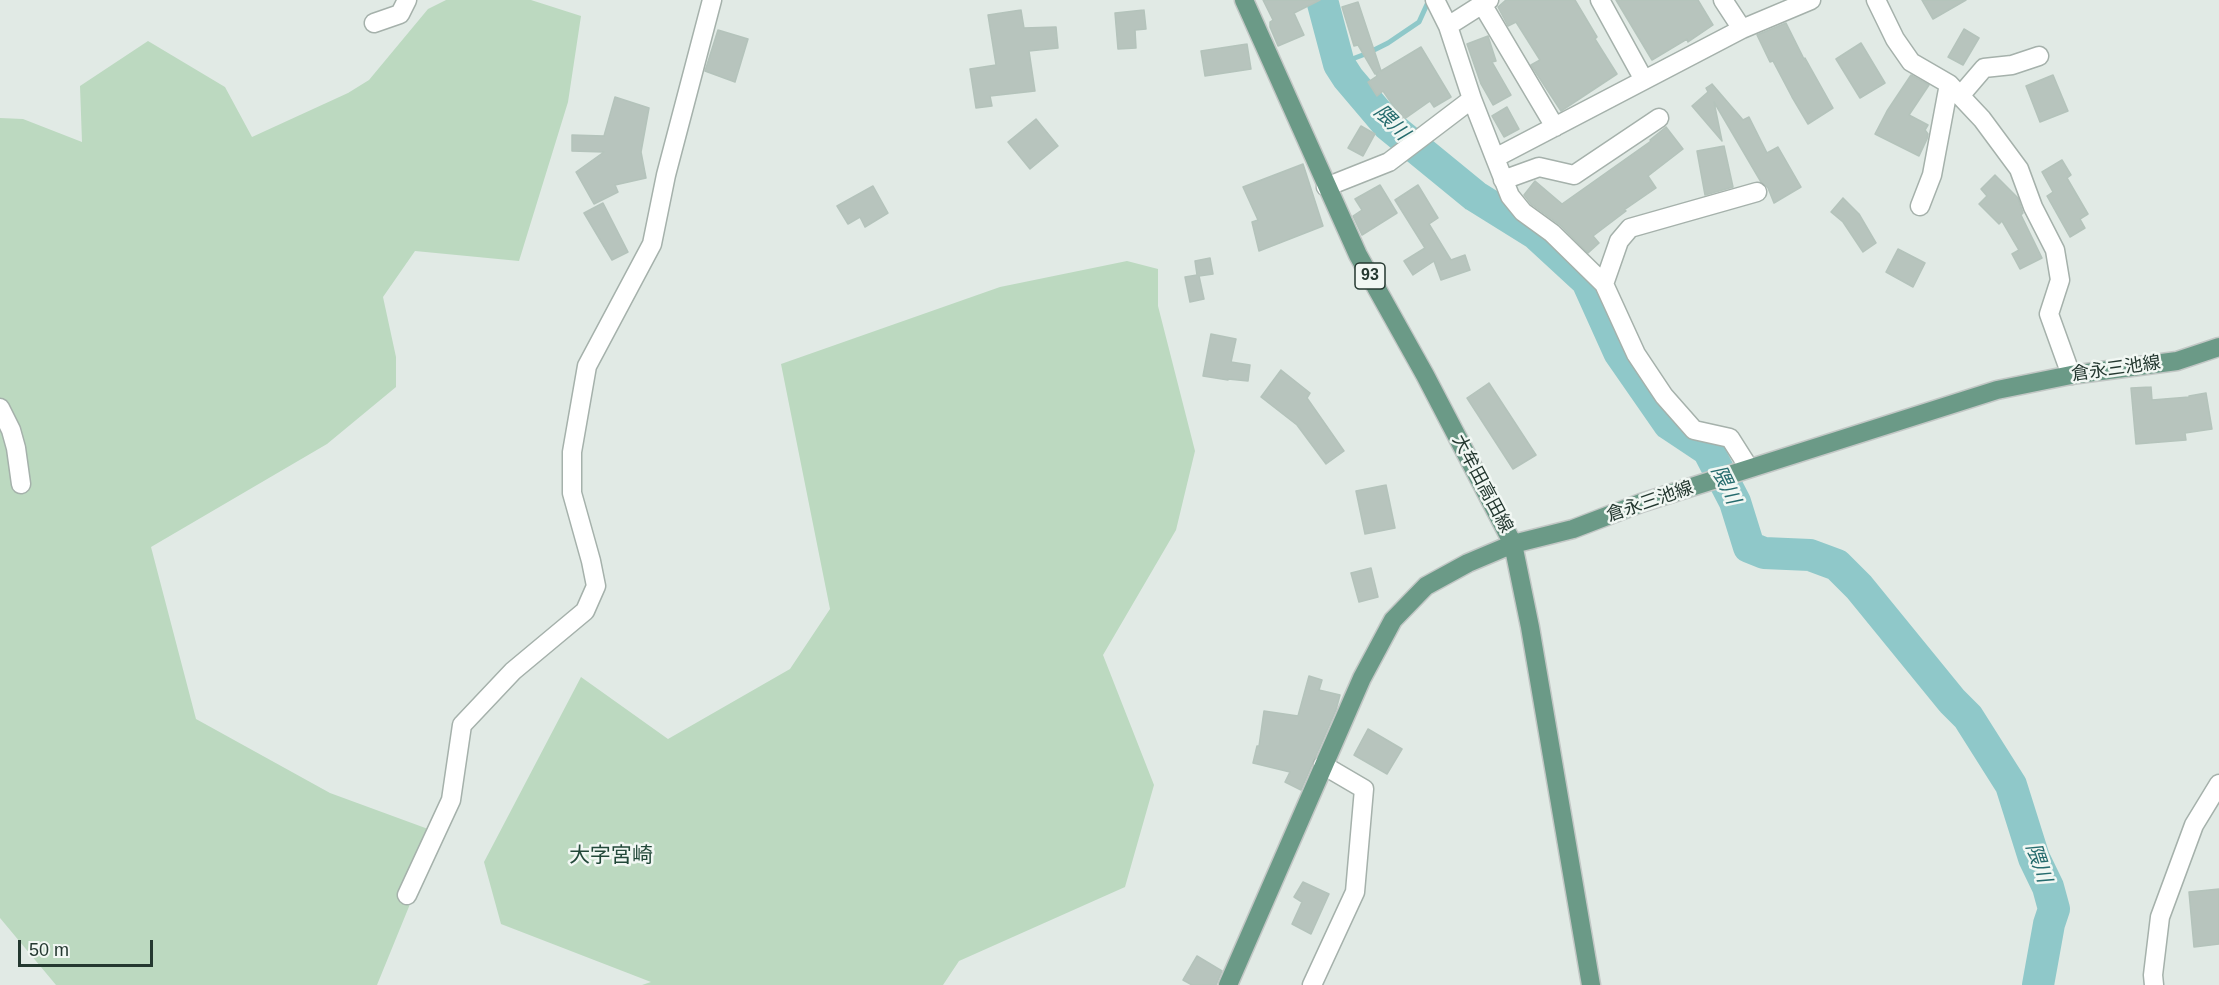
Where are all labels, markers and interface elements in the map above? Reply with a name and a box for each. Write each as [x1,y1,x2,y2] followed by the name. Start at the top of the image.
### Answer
[1368,100,1414,146] water label: 隈川
[1355,263,1385,289] road number: 93
[2070,352,2162,386] street label: 倉永三池線
[1447,431,1517,537] street label: 大牟田高田線
[1705,462,1745,508] water label: 隈川
[1604,477,1696,527] street label: 倉永三池線
[2020,840,2056,886] water label: 隈川
[569,843,653,869] district label: 大字宮崎
[21,928,156,966] scale bar
[29,940,69,960] text: 50 m

